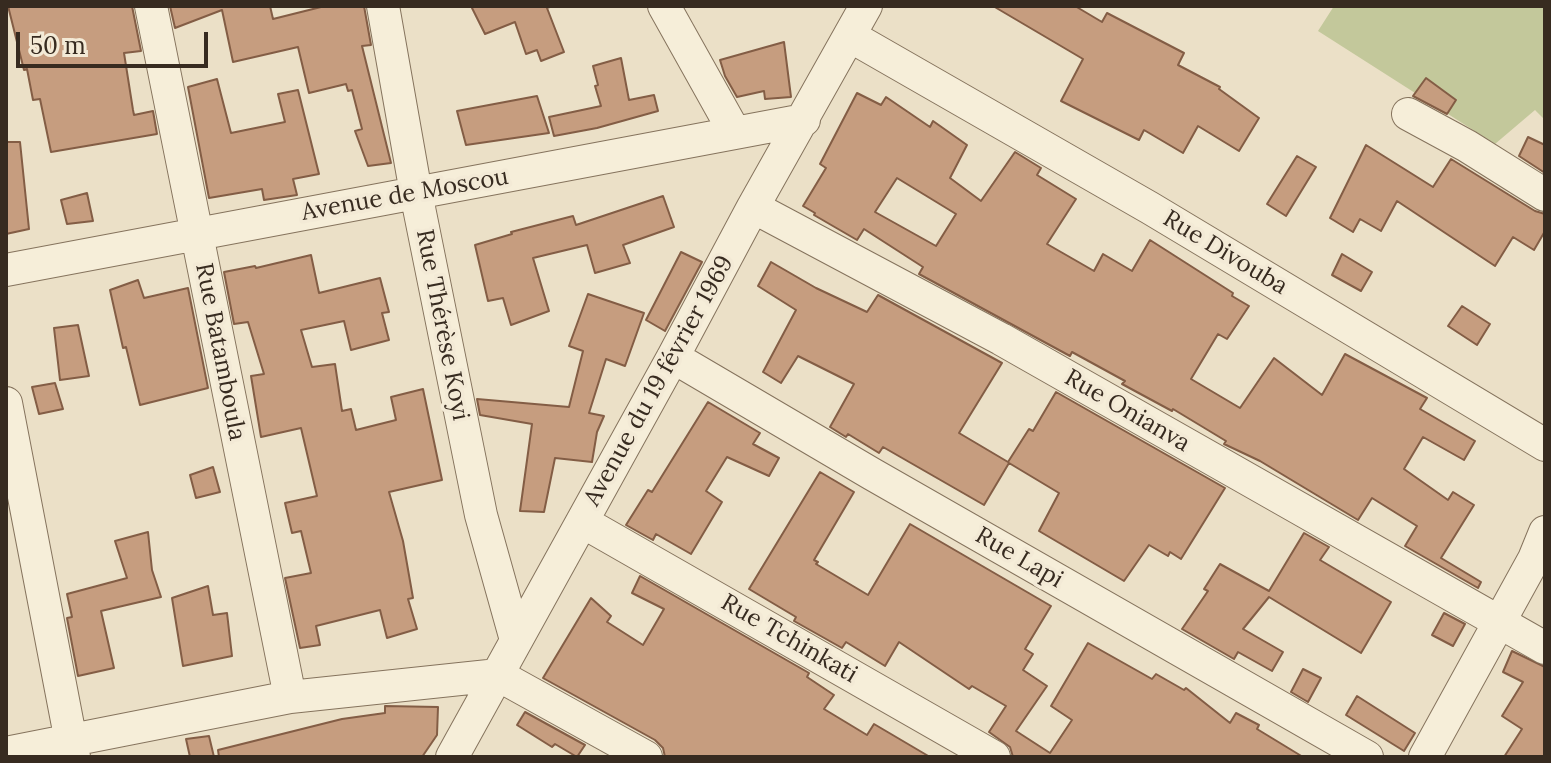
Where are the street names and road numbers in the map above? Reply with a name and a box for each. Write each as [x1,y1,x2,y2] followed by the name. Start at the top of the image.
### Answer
[299,163,511,227] street label: Avenue de Moscou
[1158,205,1292,301] street label: Rue Divouba
[409,227,475,423] street label: Rue Thérèse Koyi
[578,251,740,511] street label: Avenue du 19 février 1969
[189,261,251,443] street label: Rue Batamboula
[1059,364,1195,458] street label: Rue Onianva
[970,521,1068,595] street label: Rue Lapi
[716,588,862,690] street label: Rue Tchinkati

